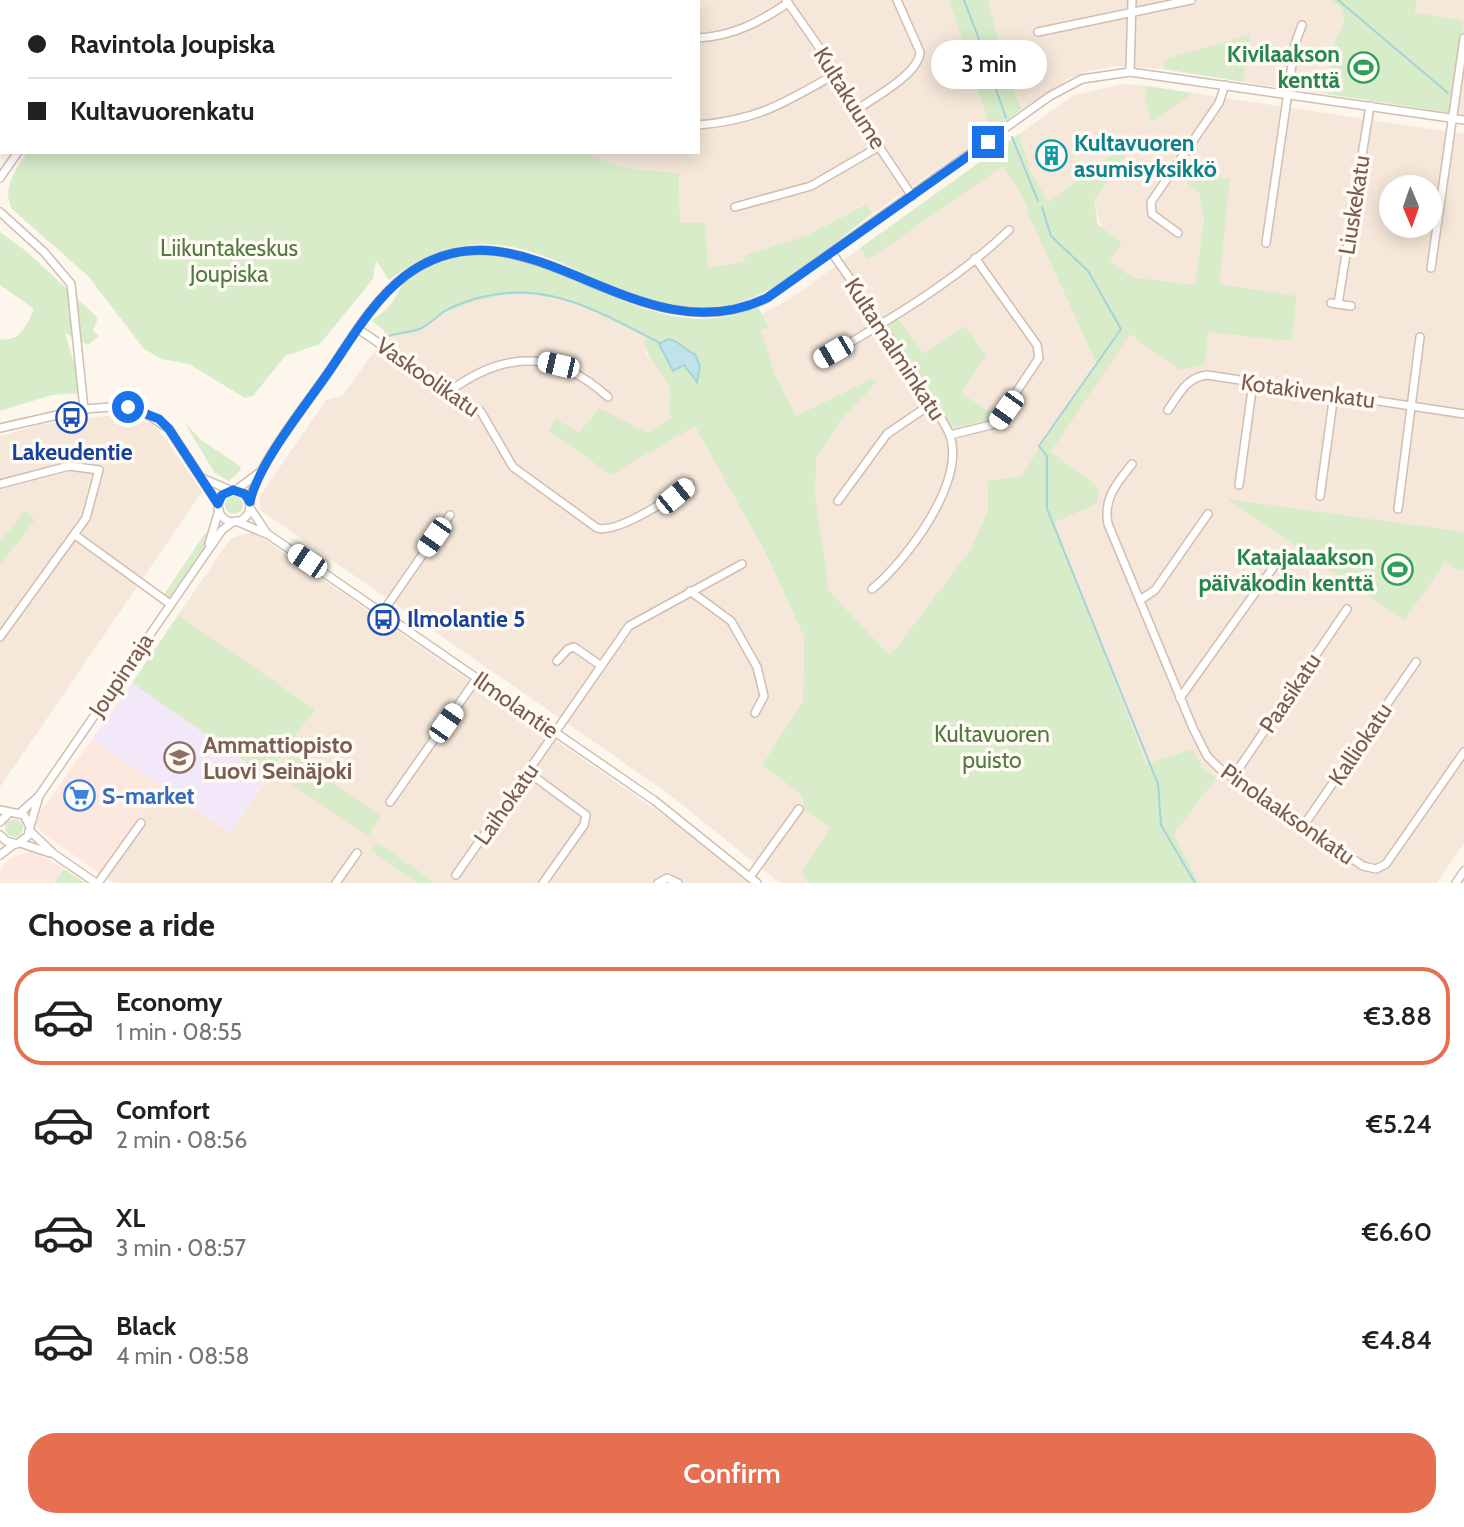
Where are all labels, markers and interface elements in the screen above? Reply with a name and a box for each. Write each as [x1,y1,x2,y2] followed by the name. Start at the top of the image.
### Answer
[70,28,275,60] text: Ravintola Joupiska
[930,40,1046,90] callout: 3 min
[1227,40,1341,94] place label: Kivilaakson kenttä
[808,42,892,154] street label: Kultakuume
[961,50,1017,78] text: 3 min
[1346,50,1380,84] sports icon: Kivilaakson kenttä
[70,95,255,127] text: Kultavuorenkatu
[972,126,1004,158] route end
[1074,129,1217,183] place label: Kultavuoren asumisyksikkö
[1034,139,1068,173] building icon: Kultavuoren asumisyksikkö
[1332,153,1376,257] street label: Liuskekatu
[1379,175,1442,238] north arrow
[1379,175,1442,238] map controls
[160,234,298,288] park label: Liikuntakeskus Joupiska
[839,273,951,425] street label: Kultamalminkatu
[371,331,485,423] street label: Vaskoolikatu
[810,332,857,372] car
[536,350,581,380] car
[1239,368,1377,414] street label: Kotakivenkatu
[986,387,1027,433] car
[112,391,144,423] route start
[55,401,89,435] bus stop icon: Lakeudentie
[12,438,133,466] place label: Lakeudentie
[653,475,698,517] car
[414,514,455,560] car
[284,541,331,581] car
[1198,543,1375,597] place label: Katajalaakson päiväkodin kenttä
[1380,553,1414,587] sports icon: Katajalaakson päiväkodin kenttä
[367,602,401,636] bus stop icon: Ilmolantie 5
[407,605,525,633] place label: Ilmolantie 5
[82,628,159,723] street label: Joupinraja
[1253,648,1327,738] street label: Paasikatu
[468,666,564,745] street label: Ilmolantie
[1322,698,1398,790] street label: Kalliokatu
[426,700,467,746] car
[934,720,1050,774] park label: Kultavuoren puisto
[203,731,353,785] place label: Ammattiopisto Luovi Seinäjoki
[163,741,197,775] school or university icon: Ammattiopisto Luovi Seinäjoki
[1216,757,1360,871] street label: Pinolaaksonkatu
[468,758,544,850] street label: Laihokatu
[62,779,96,813] supermarket icon: S-market
[102,782,195,810] place label: S-market
[28,905,215,944] text: Choose a ride
[32,985,95,1048] icon: car
[116,986,222,1018] text: Economy
[1364,1000,1432,1032] text: €3.88
[116,1018,242,1046] text: 1 min · 08:55
[32,1093,95,1156] icon: car
[116,1094,210,1126] text: Comfort
[1366,1108,1432,1140] text: €5.24
[116,1126,247,1154] text: 2 min · 08:56
[32,1201,95,1264] icon: car
[116,1202,145,1234] text: XL
[1362,1216,1432,1248] text: €6.60
[116,1234,246,1262] text: 3 min · 08:57
[32,1309,95,1372] icon: car
[116,1310,176,1342] text: Black
[1363,1324,1432,1356] text: €4.84
[116,1342,249,1370] text: 4 min · 08:58
[28,1433,1436,1513] button: Confirm

